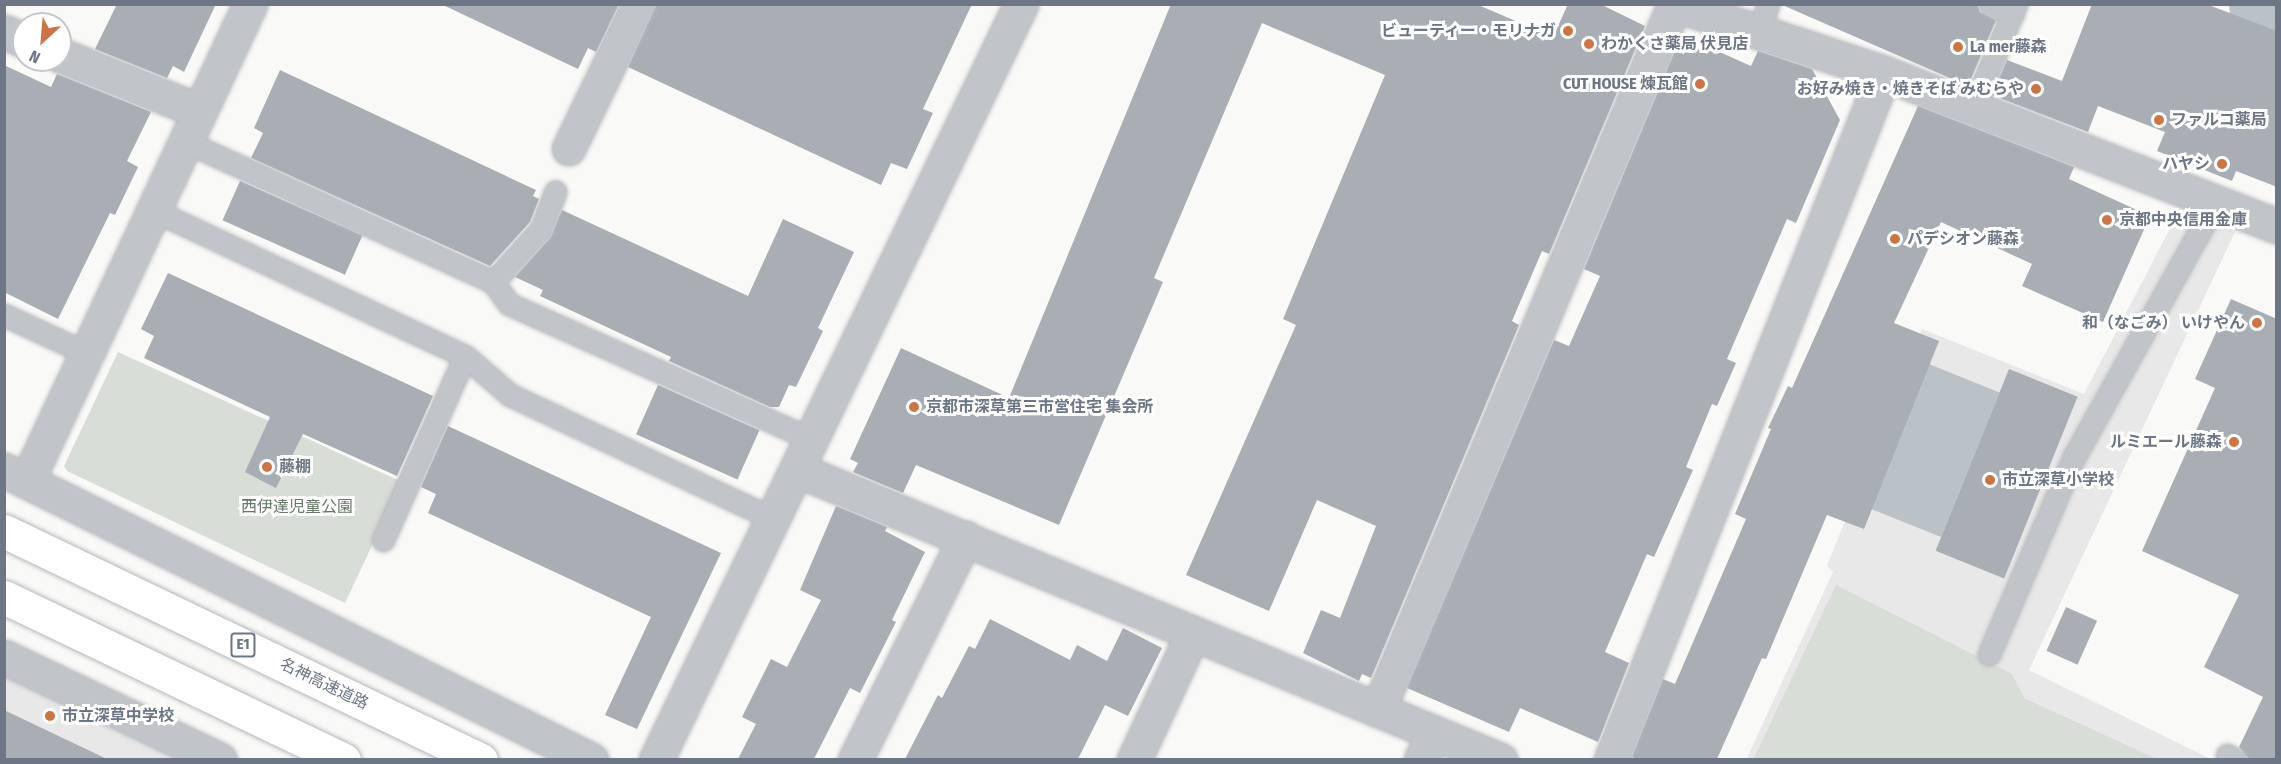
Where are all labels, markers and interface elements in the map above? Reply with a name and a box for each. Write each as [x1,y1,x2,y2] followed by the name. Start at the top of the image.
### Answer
[12,12,72,72] north arrow
[1380,21,1556,41] place label: ビューティー・モリナガ
[1561,24,1575,38] marker: ビューティー・モリナガ
[1601,34,1748,54] place label: わかくさ薬局 伏見店
[1582,37,1596,51] marker: わかくさ薬局 伏見店
[1970,37,2047,57] place label: La mer藤森
[1951,40,1965,54] marker: La mer藤森
[26,46,43,67] text: N
[1563,74,1688,94] place label: CUT HOUSE 煉瓦館
[1693,77,1707,91] marker: CUT HOUSE 煉瓦館
[1797,79,2024,99] place label: お好み焼き・焼きそば みむらや
[2029,82,2043,96] marker: お好み焼き・焼きそば みむらや
[2171,110,2267,130] place label: ファルコ薬局
[2152,113,2166,127] marker: ファルコ薬局
[2162,154,2210,174] place label: ハヤシ
[2215,157,2229,171] marker: ハヤシ
[2119,210,2247,230] place label: 京都中央信用金庫
[2100,213,2114,227] marker: 京都中央信用金庫
[1907,229,2019,249] place label: パデシオン藤森
[1888,232,1902,246] marker: パデシオン藤森
[2082,313,2245,333] place label: 和（なごみ） いけやん
[2250,316,2264,330] marker: 和（なごみ） いけやん
[926,397,1153,417] place label: 京都市深草第三市営住宅 集会所
[907,400,921,414] marker: 京都市深草第三市営住宅 集会所
[2110,432,2222,452] place label: ルミエール藤森
[2227,435,2241,449] marker: ルミエール藤森
[279,457,311,477] place label: 藤棚
[260,460,274,474] marker: 藤棚
[2002,470,2114,490] place label: 市立深草小学校
[1983,473,1997,487] marker: 市立深草小学校
[241,497,353,517] park label: 西伊達児童公園
[230,633,256,657] road number: E1
[277,654,371,714] street label: 名神高速道路
[62,706,174,726] place label: 市立深草中学校
[43,709,57,723] marker: 市立深草中学校

